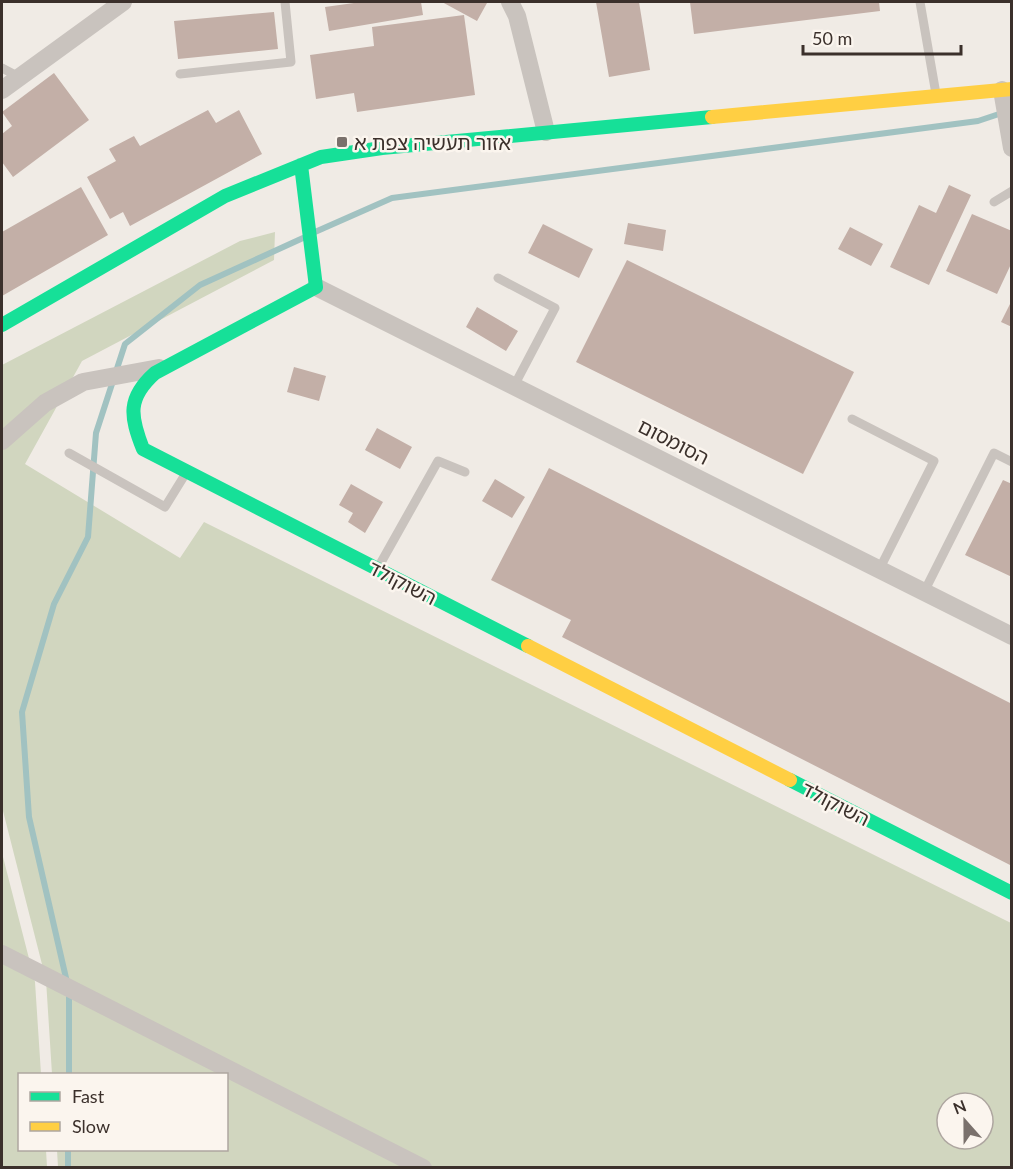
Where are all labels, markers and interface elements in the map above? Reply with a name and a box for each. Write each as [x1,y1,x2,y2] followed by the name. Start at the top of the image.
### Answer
[803,18,960,56] scale bar
[812,27,852,49] text: 50 m
[354,130,511,154] place label: אזור תעשיה צפת א
[335,135,349,149] marker: אזור תעשיה צפת א
[634,413,714,469] street label: הסומסום
[365,555,441,609] street label: השוקולד
[798,776,874,830] street label: השוקולד
[18,1073,228,1151] legend
[72,1085,105,1107] text: Fast
[935,1091,995,1151] north arrow
[950,1095,969,1118] text: N
[72,1115,110,1137] text: Slow

